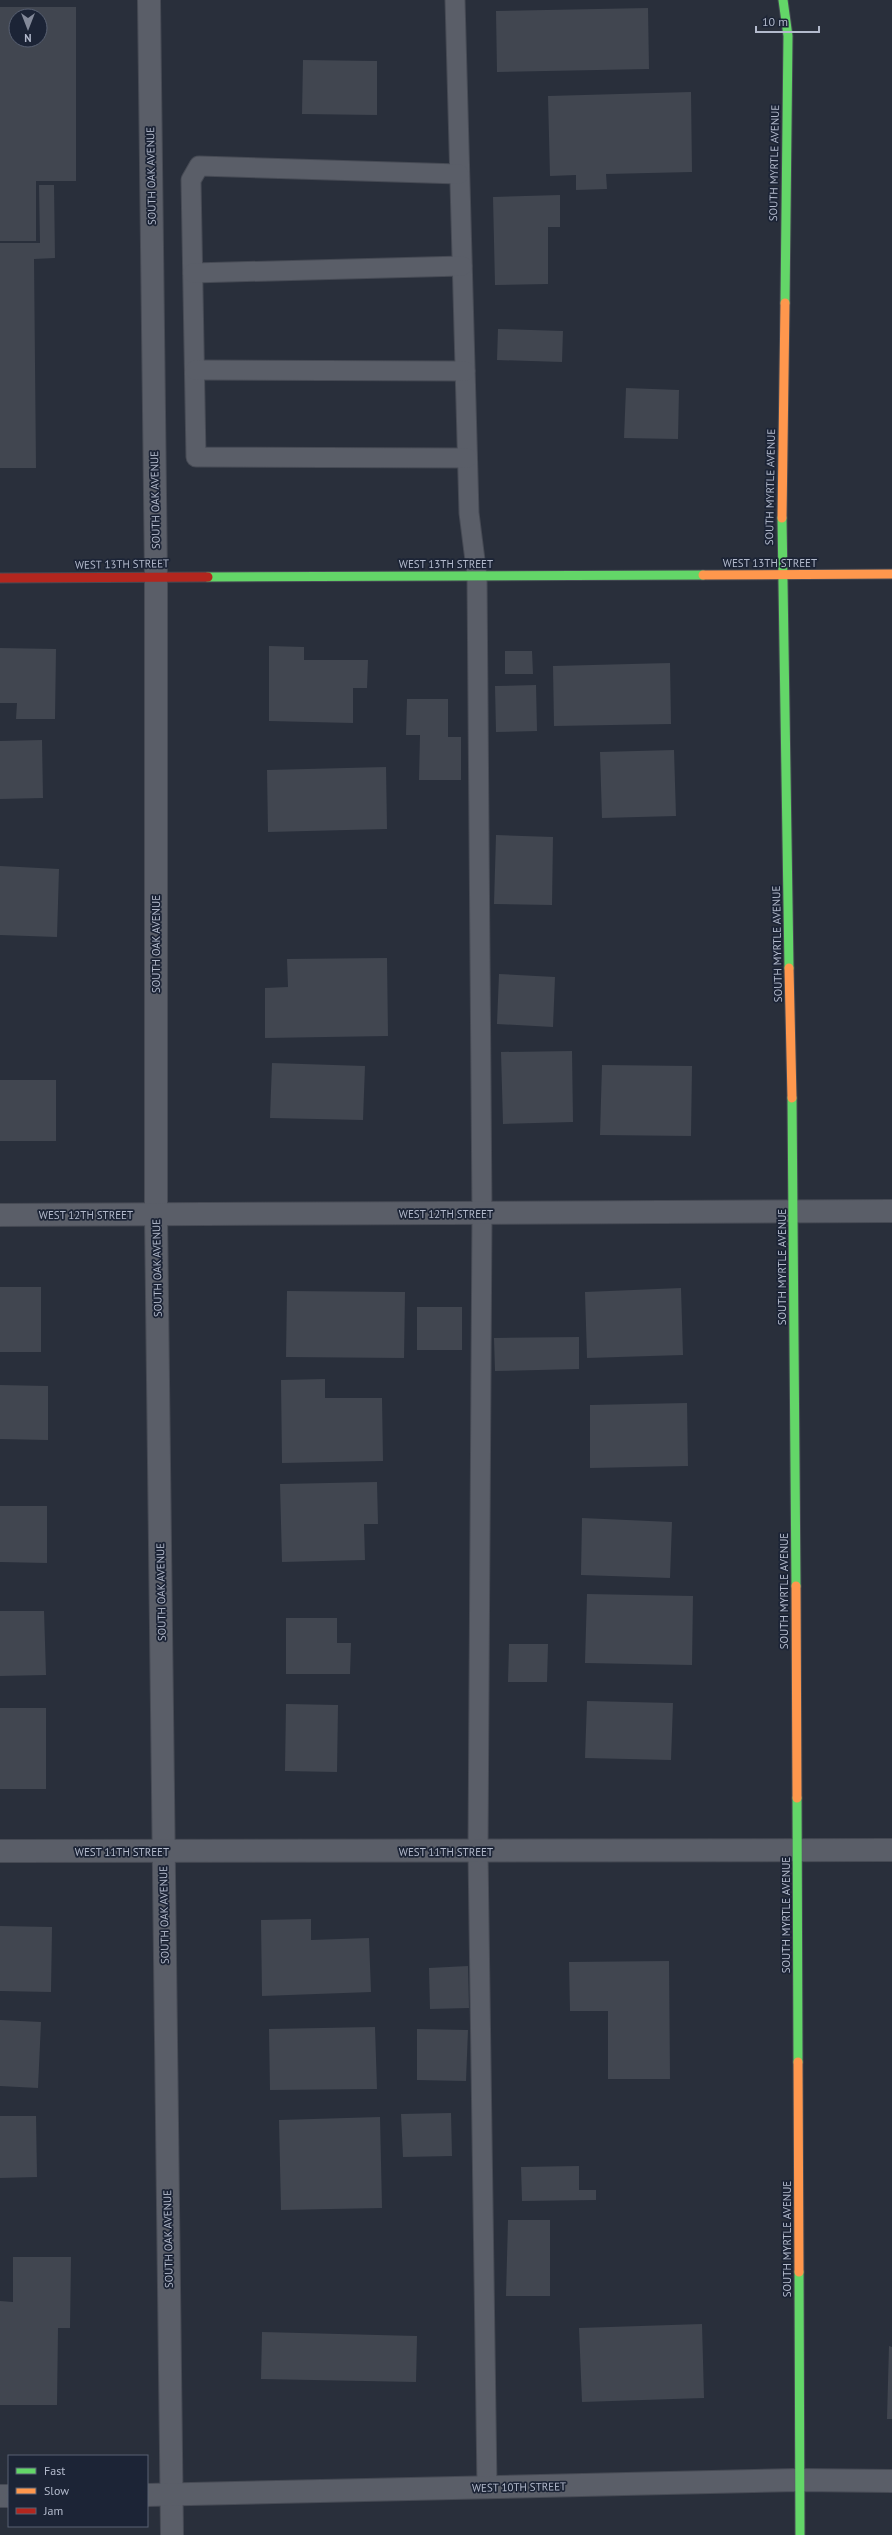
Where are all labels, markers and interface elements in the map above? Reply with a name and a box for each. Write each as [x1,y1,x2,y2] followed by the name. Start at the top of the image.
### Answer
[8,8,48,48] north arrow
[756,8,819,34] scale bar
[762,14,788,29] text: 10 m
[24,31,32,45] text: N
[766,105,782,221] street label: SOUTH MYRTLE AVENUE
[143,127,159,225] street label: SOUTH OAK AVENUE
[762,429,778,545] street label: SOUTH MYRTLE AVENUE
[147,451,163,549] street label: SOUTH OAK AVENUE
[75,556,169,572] street label: WEST 13TH STREET
[723,556,817,570] street label: WEST 13TH STREET
[399,557,493,571] street label: WEST 13TH STREET
[769,886,785,1002] street label: SOUTH MYRTLE AVENUE
[149,895,163,993] street label: SOUTH OAK AVENUE
[399,1207,493,1221] street label: WEST 12TH STREET
[39,1208,133,1222] street label: WEST 12TH STREET
[775,1209,789,1325] street label: SOUTH MYRTLE AVENUE
[149,1219,165,1317] street label: SOUTH OAK AVENUE
[777,1533,791,1649] street label: SOUTH MYRTLE AVENUE
[153,1543,169,1641] street label: SOUTH OAK AVENUE
[75,1845,169,1859] street label: WEST 11TH STREET
[399,1845,493,1859] street label: WEST 11TH STREET
[779,1857,793,1973] street label: SOUTH MYRTLE AVENUE
[156,1866,172,1964] street label: SOUTH OAK AVENUE
[780,2181,794,2297] street label: SOUTH MYRTLE AVENUE
[160,2190,176,2288] street label: SOUTH OAK AVENUE
[8,2455,148,2527] legend
[44,2463,65,2478] text: Fast
[472,2479,566,2495] street label: WEST 10TH STREET
[44,2483,69,2498] text: Slow
[43,2503,63,2518] text: Jam

